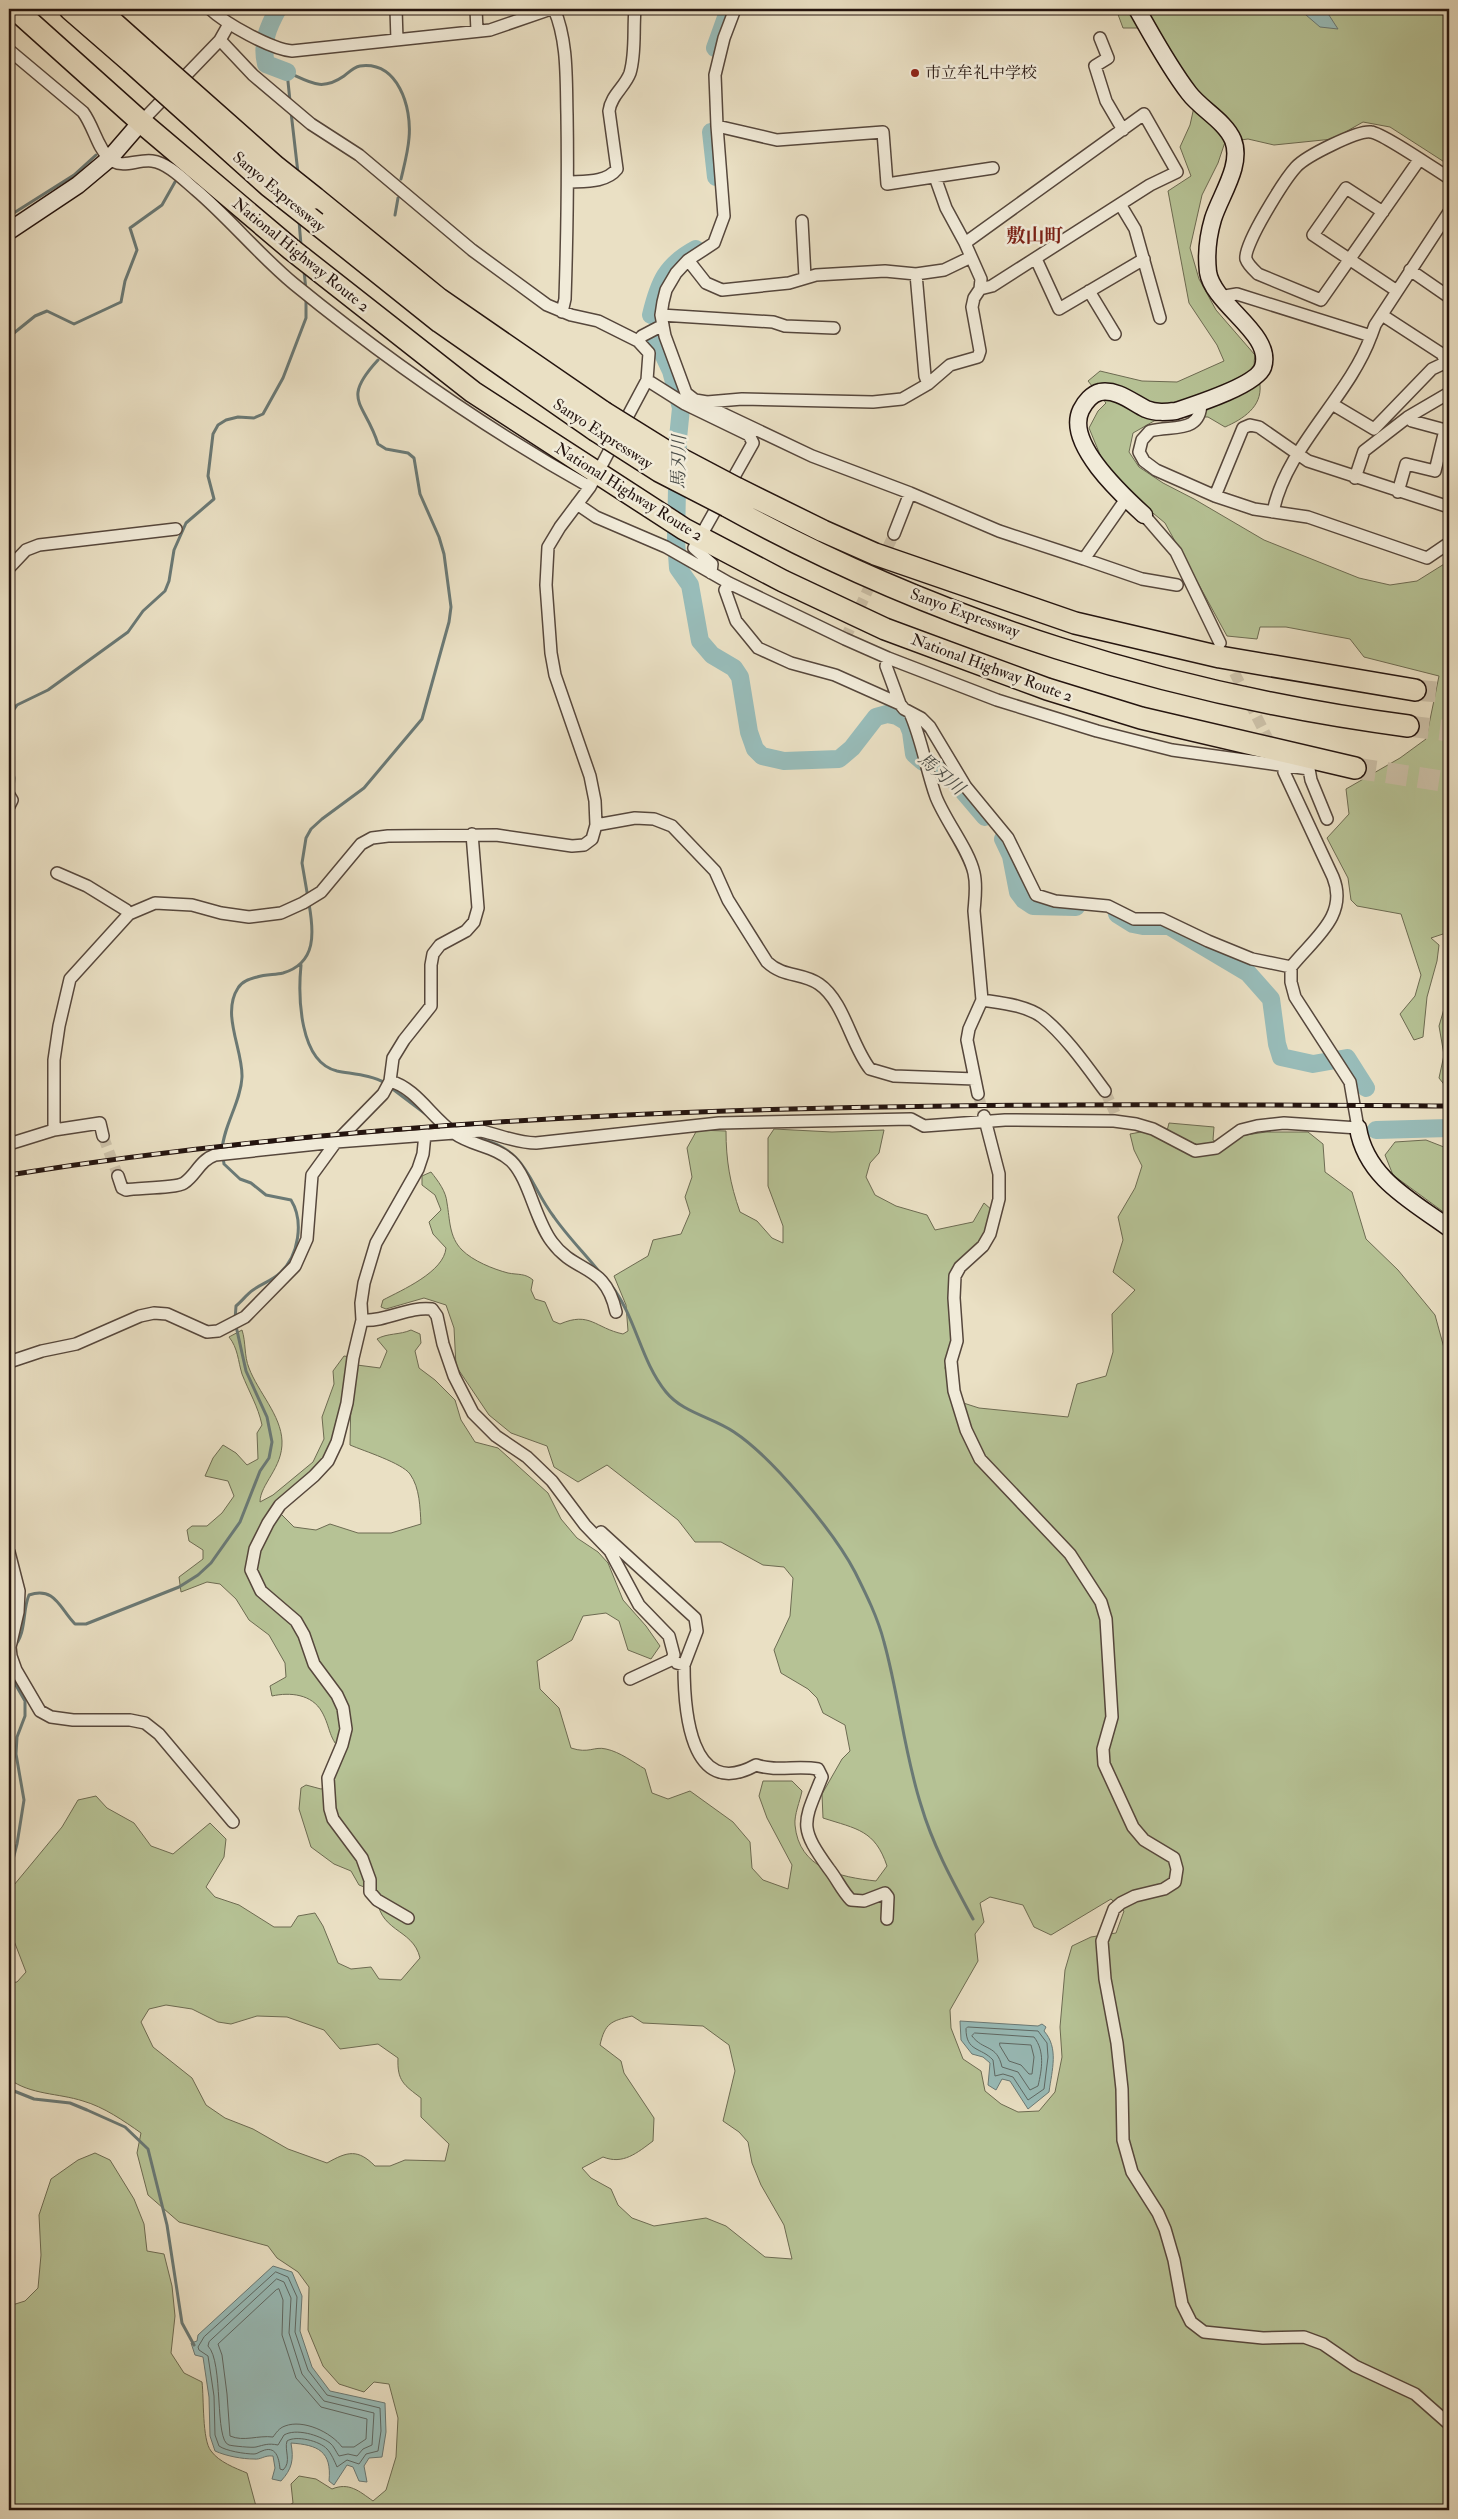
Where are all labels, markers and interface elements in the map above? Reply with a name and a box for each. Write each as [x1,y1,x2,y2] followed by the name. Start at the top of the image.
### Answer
[925,63,1037,83] place label: 市立牟礼中学校
[909,67,921,79] marker: 市立牟礼中学校
[228,147,330,238] street label: Sanyo Expressway
[228,194,374,316] street label: National Highway Route 2
[1006,224,1064,248] district label: 敷山町
[549,394,657,475] street label: Sanyo Expressway
[667,433,691,489] water label: 馬刃川
[551,438,707,546] street label: National Highway Route 2
[907,584,1023,643] street label: Sanyo Expressway
[908,629,1076,707] street label: National Highway Route 2
[913,748,971,801] water label: 馬刃川

